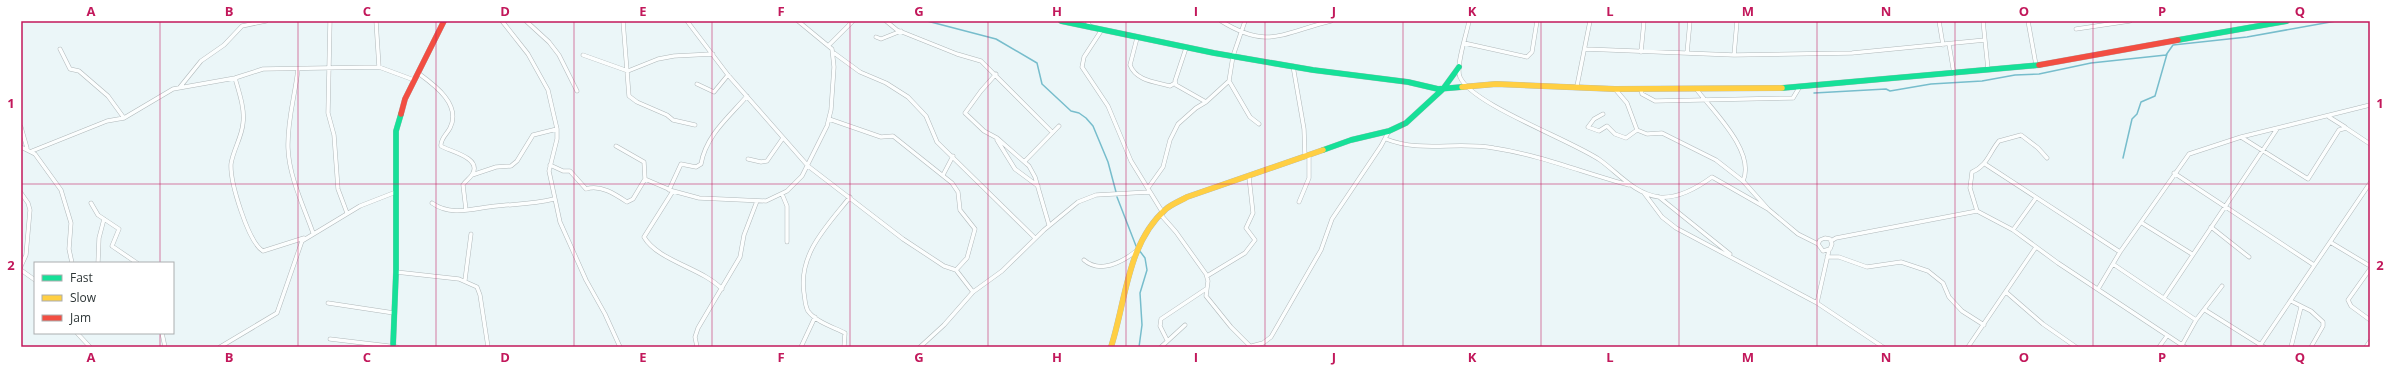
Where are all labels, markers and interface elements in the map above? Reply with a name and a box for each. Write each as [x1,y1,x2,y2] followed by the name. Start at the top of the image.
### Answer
[87,2,96,20] text: A
[225,2,234,20] text: B
[363,2,371,20] text: C
[500,2,510,20] text: D
[639,2,647,20] text: E
[777,2,785,20] text: F
[914,2,924,20] text: G
[1052,2,1062,20] text: H
[1194,2,1198,20] text: I
[1331,2,1336,20] text: J
[1468,2,1477,20] text: K
[1606,2,1614,20] text: L
[1742,2,1754,20] text: M
[1881,2,1891,20] text: N
[2019,2,2029,20] text: O
[2158,2,2166,20] text: P
[2295,2,2305,20] text: Q
[7,94,15,112] text: 1
[2376,94,2384,112] text: 1
[7,256,15,274] text: 2
[2376,256,2384,274] text: 2
[34,262,174,334] legend
[70,269,93,286] text: Fast
[70,289,97,306] text: Slow
[69,309,91,326] text: Jam
[87,348,96,366] text: A
[225,348,234,366] text: B
[363,348,371,366] text: C
[500,348,510,366] text: D
[639,348,647,366] text: E
[777,348,785,366] text: F
[914,348,924,366] text: G
[1052,348,1062,366] text: H
[1194,348,1198,366] text: I
[1331,348,1336,366] text: J
[1468,348,1477,366] text: K
[1606,348,1614,366] text: L
[1742,348,1754,366] text: M
[1881,348,1891,366] text: N
[2019,348,2029,366] text: O
[2158,348,2166,366] text: P
[2295,348,2305,366] text: Q

